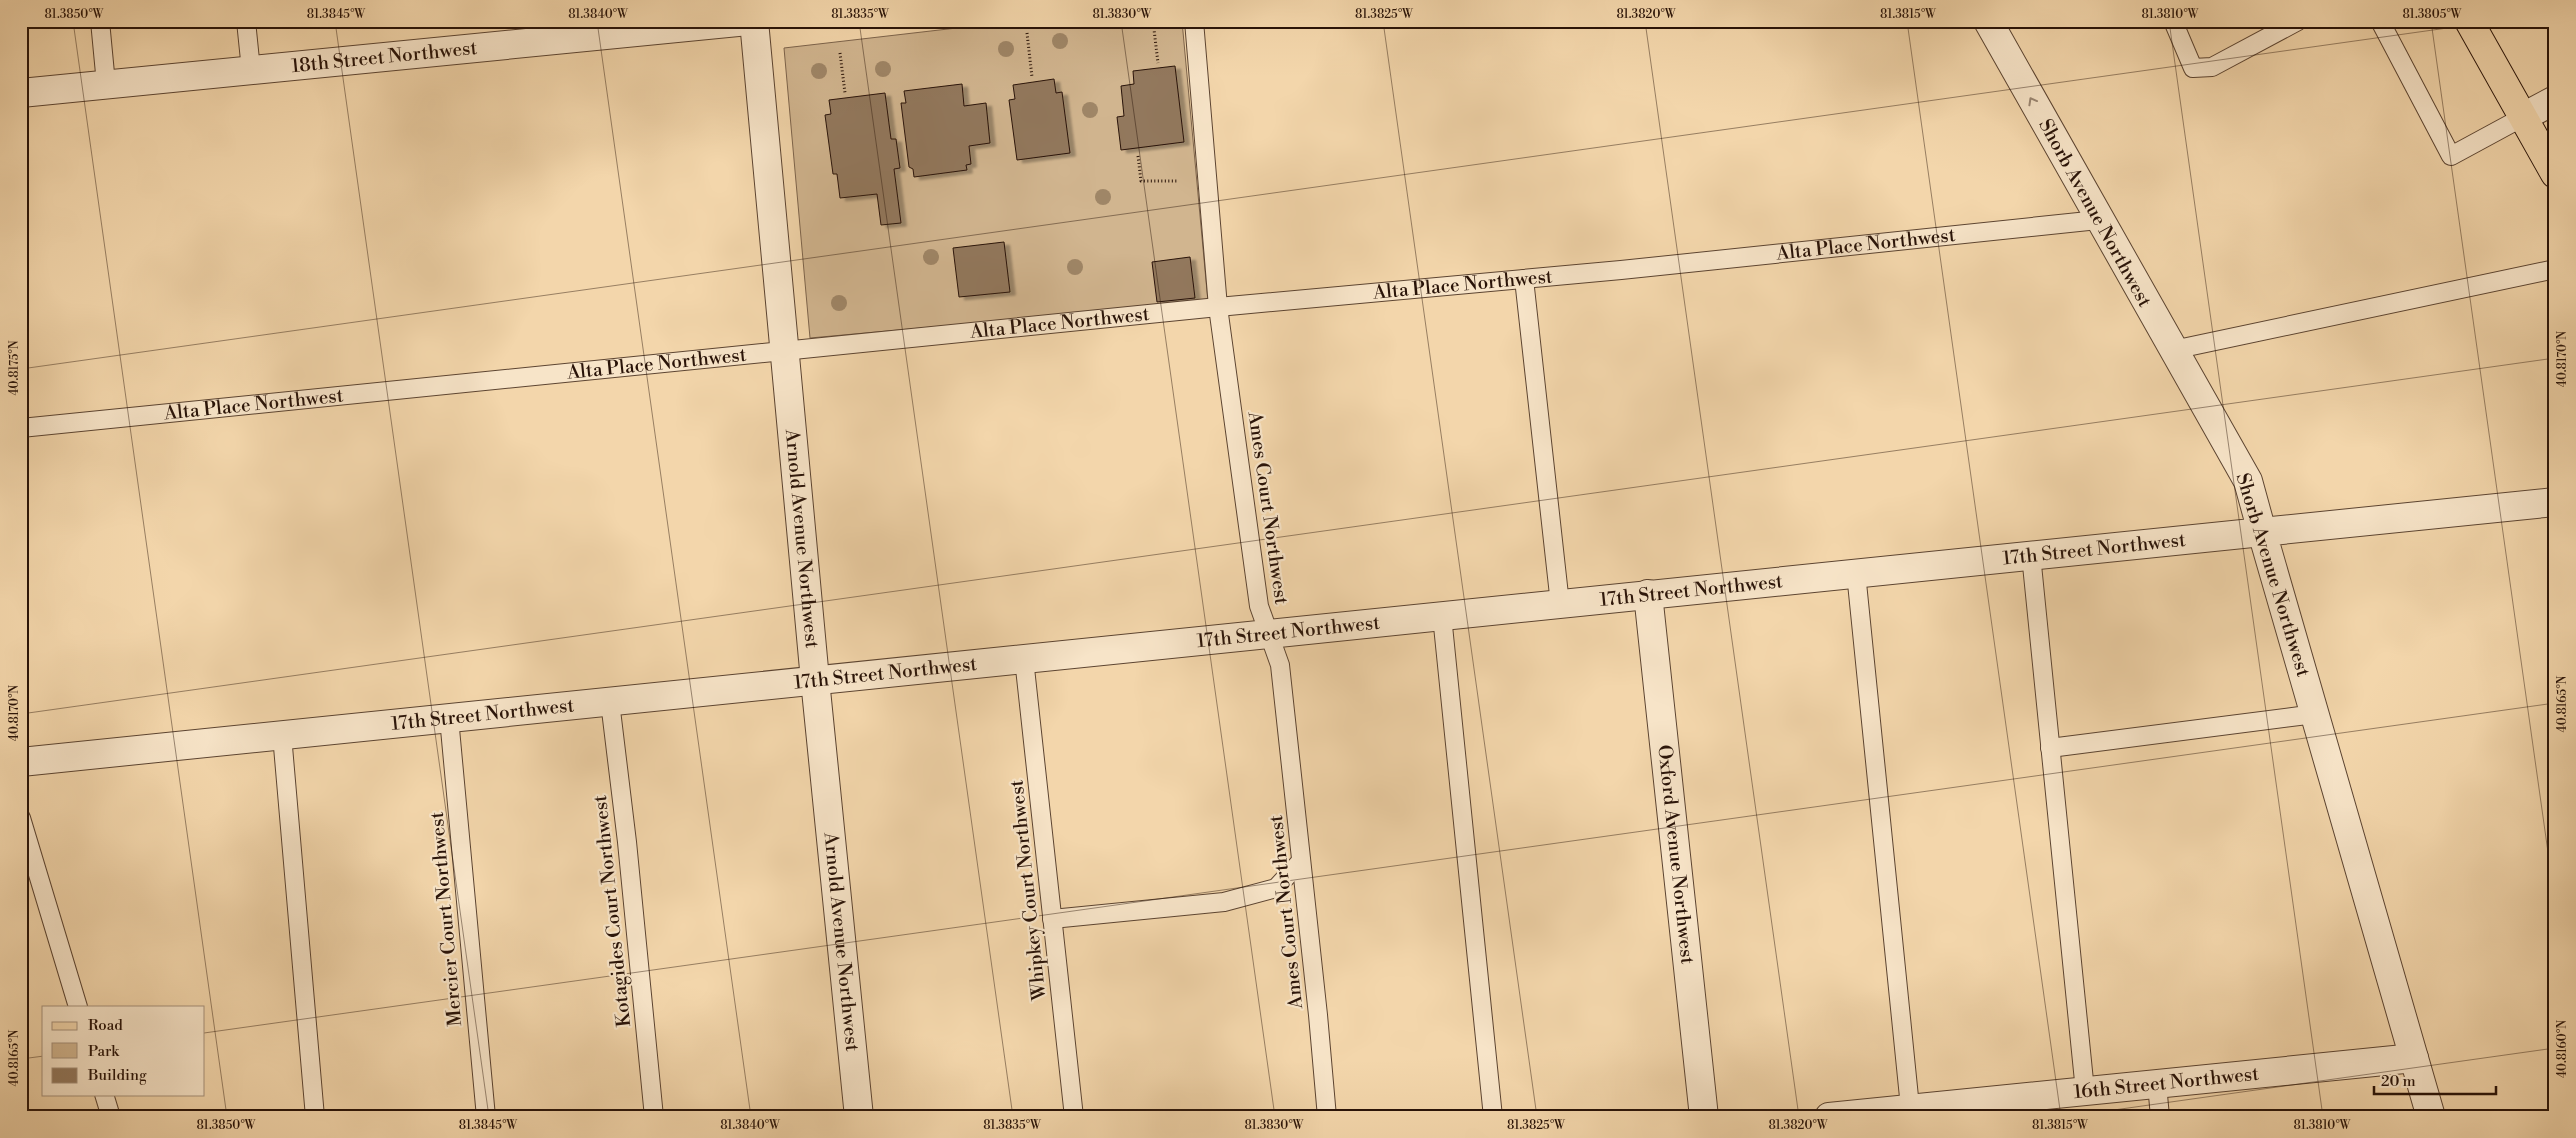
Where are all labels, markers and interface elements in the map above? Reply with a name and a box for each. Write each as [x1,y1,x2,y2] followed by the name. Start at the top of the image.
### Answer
[45,7,105,22] text: 81.3850°W
[307,7,366,22] text: 81.3845°W
[568,7,629,22] text: 81.3840°W
[831,7,890,22] text: 81.3835°W
[1093,7,1153,22] text: 81.3830°W
[1355,7,1414,22] text: 81.3825°W
[1616,7,1677,22] text: 81.3820°W
[1880,7,1937,22] text: 81.3815°W
[2142,7,2200,22] text: 81.3810°W
[2403,7,2463,22] text: 81.3805°W
[290,36,479,78] street label: 18th Street Northwest
[2028,97,2038,106] one-way arrow
[2033,115,2157,312] street label: Shorb Avenue Northwest
[1774,223,1957,266] street label: Alta Place Northwest
[1371,264,1554,305] street label: Alta Place Northwest
[968,302,1151,344] street label: Alta Place Northwest
[2555,331,2570,387] text: 40.8170°N
[7,340,22,396] text: 40.8175°N
[565,343,748,385] street label: Alta Place Northwest
[162,383,345,426] street label: Alta Place Northwest
[1242,409,1293,606] street label: Ames Court Northwest
[780,427,824,650] street label: Arnold Avenue Northwest
[2231,470,2315,680] street label: Shorb Avenue Northwest
[2001,528,2187,571] street label: 17th Street Northwest
[1599,569,1784,612] street label: 17th Street Northwest
[1196,611,1381,653] street label: 17th Street Northwest
[793,652,978,695] street label: 17th Street Northwest
[2555,676,2570,732] text: 40.8165°N
[7,685,22,741] text: 40.8170°N
[390,693,576,736] street label: 17th Street Northwest
[1652,744,1700,966] street label: Oxford Avenue Northwest
[1004,778,1052,1002] street label: Whipkey Court Northwest
[588,794,636,1028] street label: Kotagides Court Northwest
[425,811,467,1027] street label: Mercier Court Northwest
[1264,814,1308,1011] street label: Ames Court Northwest
[818,830,864,1053] street label: Arnold Avenue Northwest
[42,1006,205,1096] legend
[88,1016,123,1035] text: Road
[2555,1020,2570,1078] text: 40.8160°N
[7,1030,22,1086] text: 40.8165°N
[88,1042,120,1061] text: Park
[2072,1062,2260,1104] street label: 16th Street Northwest
[2374,1063,2496,1095] scale bar
[87,1066,147,1085] text: Building
[2381,1072,2416,1091] text: 20 m
[197,1118,257,1133] text: 81.3850°W
[459,1118,518,1133] text: 81.3845°W
[720,1118,781,1133] text: 81.3840°W
[983,1118,1042,1133] text: 81.3835°W
[1245,1118,1305,1133] text: 81.3830°W
[1507,1118,1566,1133] text: 81.3825°W
[1768,1118,1829,1133] text: 81.3820°W
[2032,1118,2089,1133] text: 81.3815°W
[2294,1118,2352,1133] text: 81.3810°W

